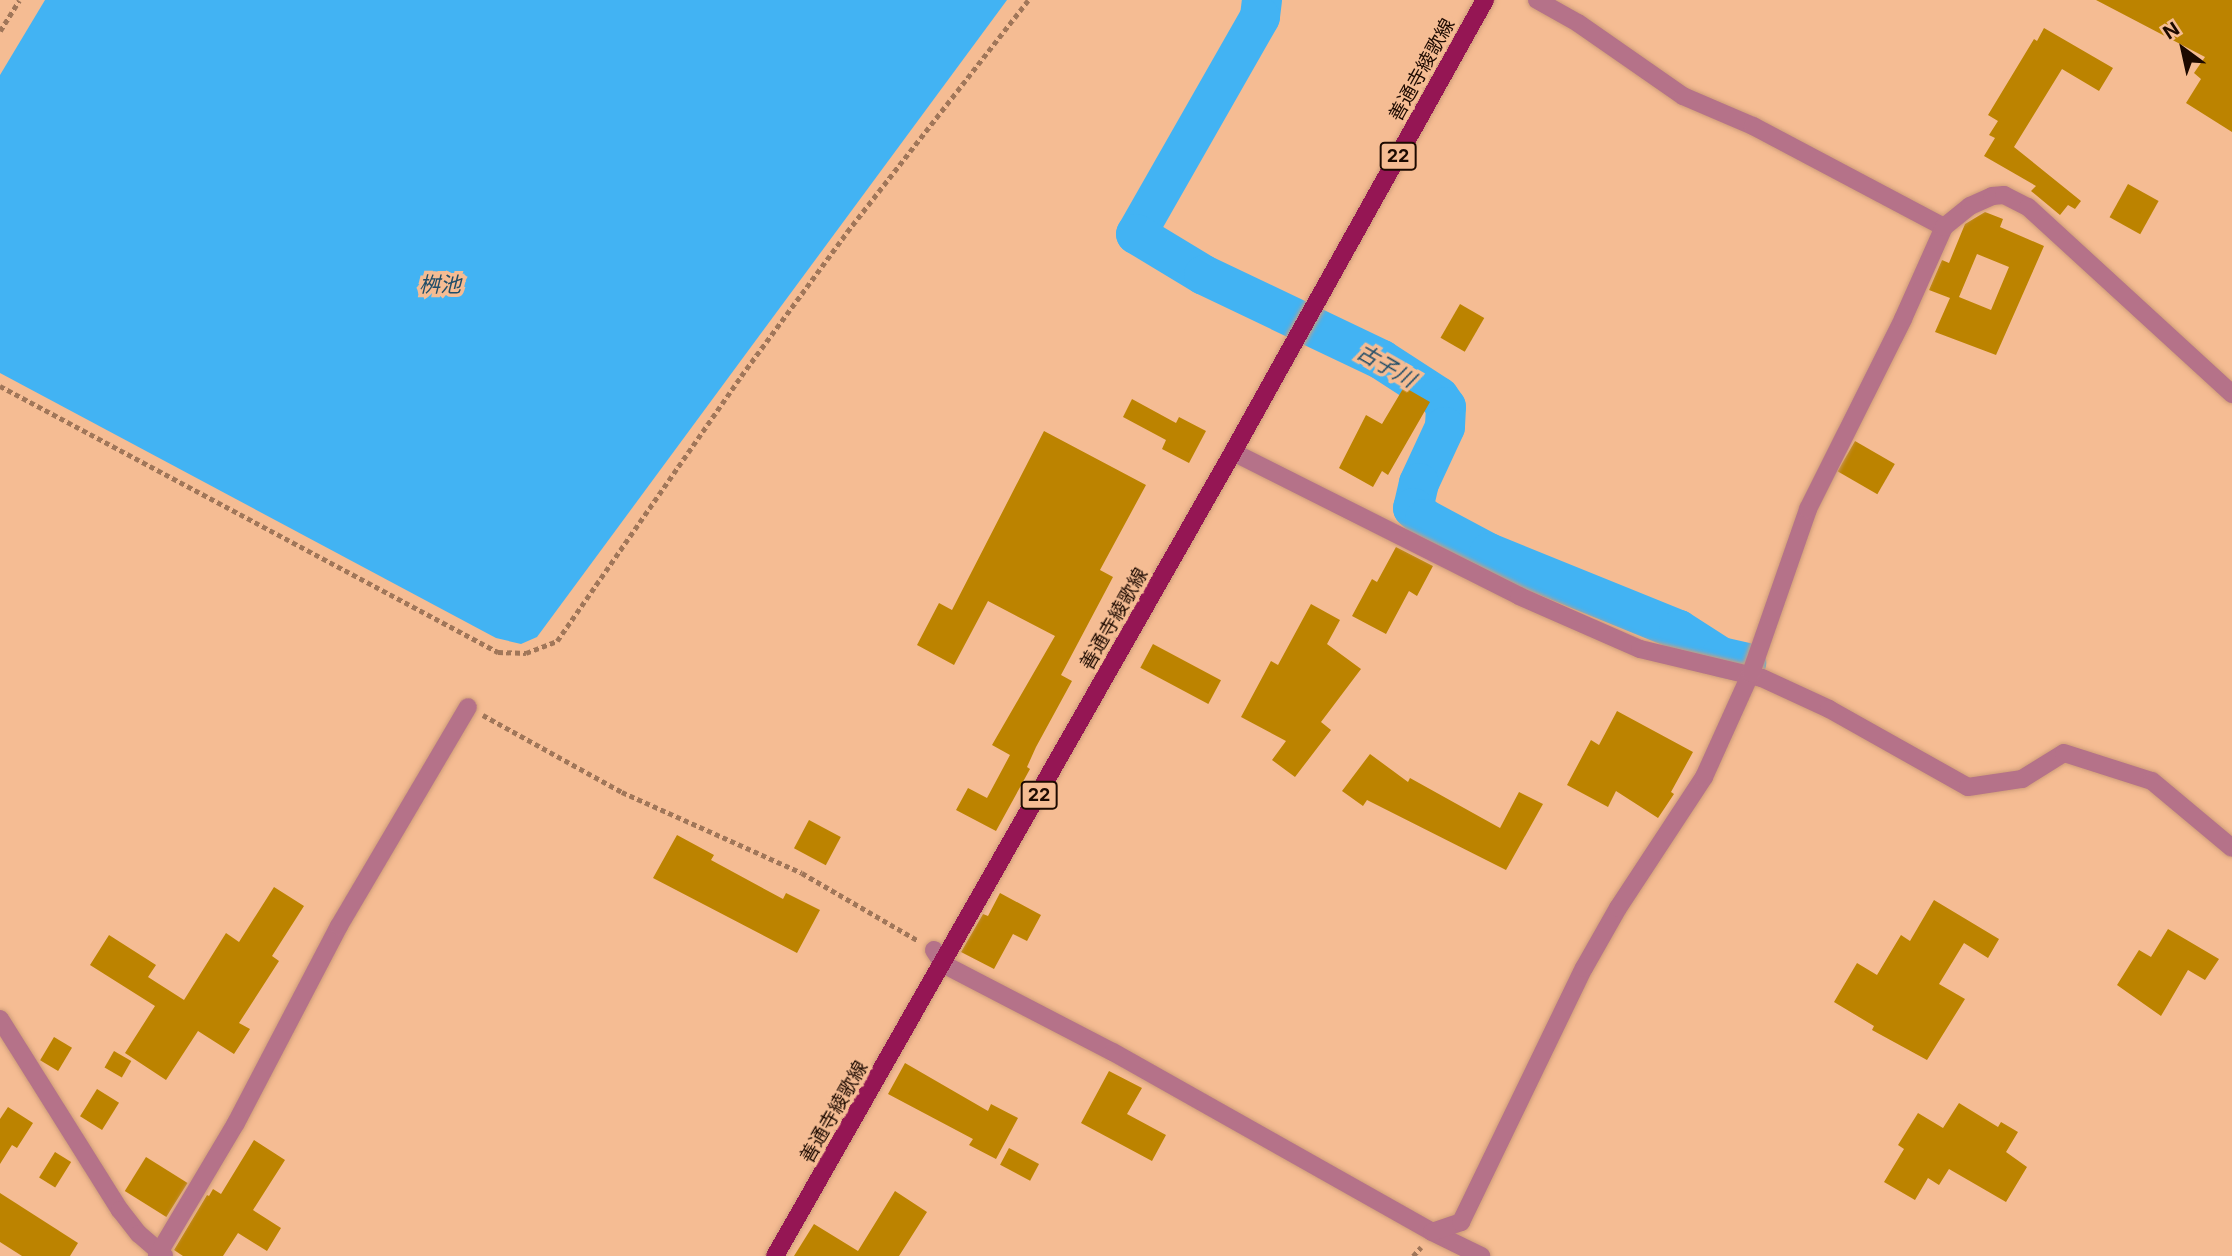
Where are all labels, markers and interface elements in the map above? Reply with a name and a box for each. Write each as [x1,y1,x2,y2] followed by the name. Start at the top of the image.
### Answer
[2148,14,2218,84] north arrow
[1384,15,1460,125] street label: 善通寺綾歌線
[2159,17,2184,45] text: N
[1379,141,1417,170] road number: 22
[419,272,461,298] water label: 桝池
[1352,339,1420,393] water label: 古子川
[1076,564,1152,674] street label: 善通寺綾歌線
[1020,780,1058,810] road number: 22
[796,1057,872,1167] street label: 善通寺綾歌線

